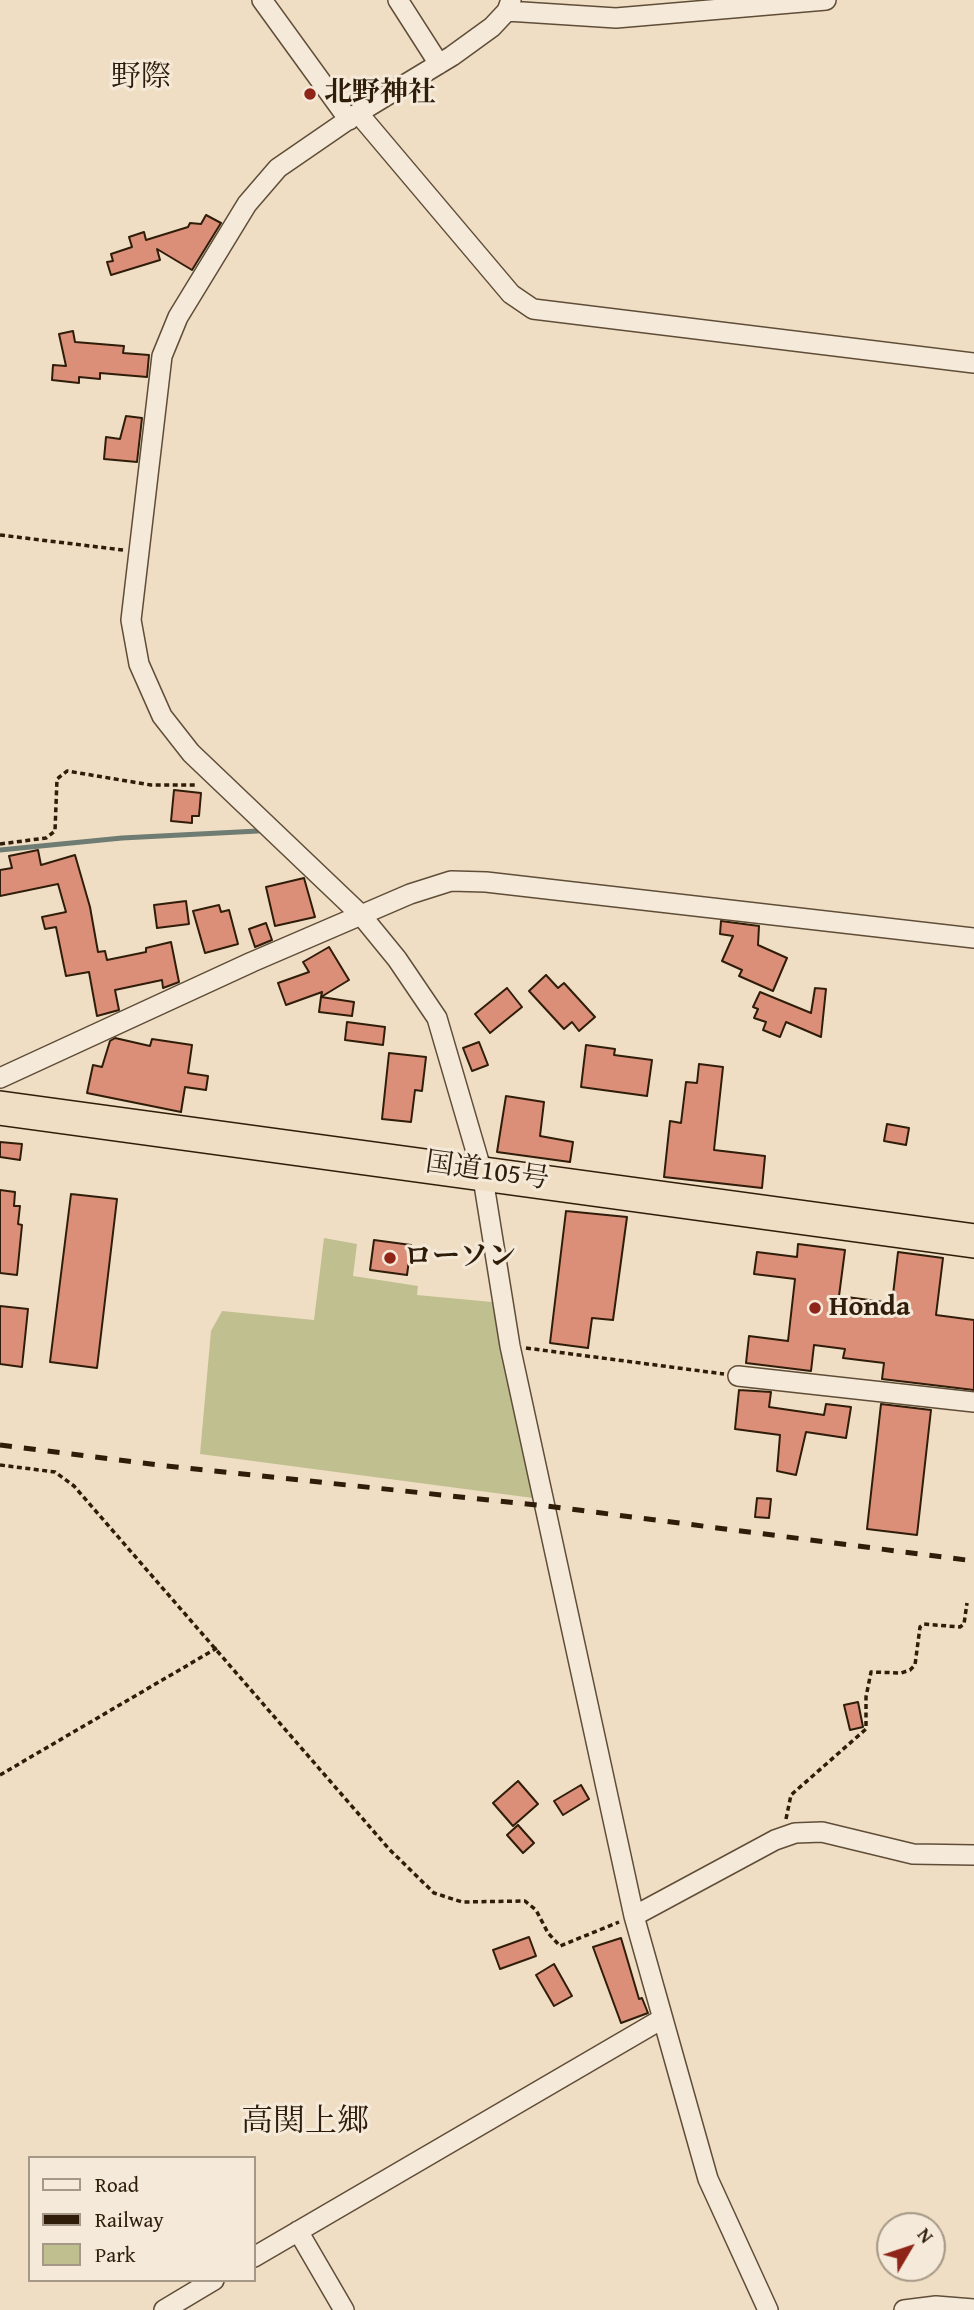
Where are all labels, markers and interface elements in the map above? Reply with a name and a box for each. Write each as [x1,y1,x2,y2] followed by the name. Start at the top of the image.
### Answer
[111,60,171,96] district label: 野際
[324,77,436,111] place label: 北野神社
[302,86,318,102] marker: 北野神社
[423,1147,551,1197] street label: 国道105号
[404,1241,516,1275] place label: ローソン
[382,1250,398,1266] marker: ローソン
[829,1291,910,1325] place label: Honda
[807,1300,823,1316] marker: Honda
[241,2104,369,2142] district label: 高関上郷
[28,2156,256,2282] legend
[95,2169,139,2200] text: Road
[95,2204,164,2235] text: Railway
[876,2212,946,2282] north arrow
[911,2221,941,2249] text: N
[95,2239,136,2270] text: Park

